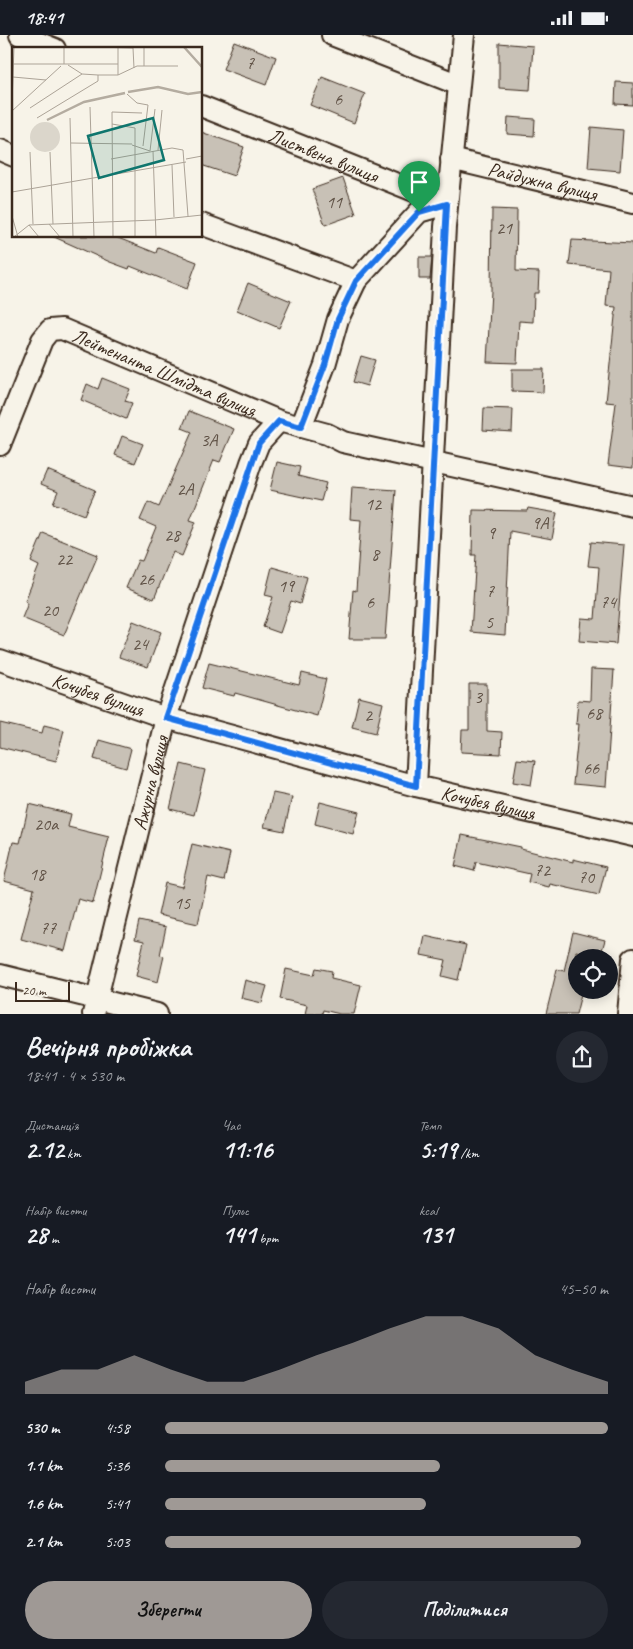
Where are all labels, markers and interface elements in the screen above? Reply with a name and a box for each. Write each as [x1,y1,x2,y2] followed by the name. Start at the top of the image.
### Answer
[25,6,63,30] text: 18:41
[12,47,202,237] inset map
[246,52,255,74] house number: 7
[334,88,343,110] house number: 6
[265,122,384,189] street label: Листвена вулиця
[485,156,601,207] street label: Райдужна вулиця
[398,161,440,212] pin
[405,168,433,196] icon: arrive
[326,191,343,213] house number: 11
[496,217,513,239] house number: 21
[68,323,260,423] street label: Лейтенанта Шмідта вулиця
[200,429,219,451] house number: 3А
[176,478,195,500] house number: 2А
[365,493,383,515] house number: 12
[531,512,550,534] house number: 9А
[487,522,497,544] house number: 9
[164,524,182,546] house number: 28
[371,543,381,565] house number: 8
[56,548,74,570] house number: 22
[138,568,155,590] house number: 26
[278,575,296,597] house number: 19
[486,580,495,602] house number: 7
[366,591,375,613] house number: 6
[600,591,618,613] house number: 74
[42,599,60,621] house number: 20
[485,611,494,633] house number: 5
[132,633,150,655] house number: 24
[49,667,148,723] street label: Кочубея вулиця
[474,686,484,708] house number: 3
[586,702,604,724] house number: 68
[364,704,374,726] house number: 2
[127,732,175,833] street label: Ажурна вулиця
[583,757,600,779] house number: 66
[439,780,538,826] street label: Кочубея вулиця
[34,813,59,835] house number: 20а
[534,859,552,881] house number: 72
[29,863,47,885] house number: 18
[578,866,596,888] house number: 70
[174,892,191,914] house number: 15
[40,917,57,939] house number: 77
[568,949,618,999] map controls
[568,949,618,999] button: locate
[15,979,70,1002] scale bar
[22,982,46,999] text: 20 m
[25,1029,191,1064] text: Вечірня пробіжка
[556,1031,608,1083] button: share
[25,1066,124,1086] text: 18:41 · 4 × 530 m
[25,1117,78,1134] text: Дистанція
[222,1117,240,1134] text: Час
[419,1117,442,1134] text: Темп
[25,1134,64,1166] text: 2.12
[222,1134,272,1166] text: 11:16
[419,1134,457,1166] text: 5:19
[64,1145,81,1162] text: km
[457,1145,479,1162] text: /km
[25,1202,86,1219] text: Набір висоти
[222,1202,249,1219] text: Пульс
[419,1202,438,1219] text: kcal
[25,1219,48,1251] text: 28
[222,1219,256,1251] text: 141
[419,1219,453,1251] text: 131
[48,1230,59,1247] text: m
[256,1230,278,1247] text: bpm
[25,1279,95,1299] text: Набір висоти
[559,1279,608,1299] text: 45–50 m
[25,1418,59,1438] text: 530 m
[105,1418,130,1438] text: 4:58
[25,1456,62,1476] text: 1.1 km
[105,1456,130,1476] text: 5:36
[25,1494,63,1514] text: 1.6 km
[105,1494,130,1514] text: 5:41
[25,1532,62,1552] text: 2.1 km
[105,1532,130,1552] text: 5:03
[25,1581,312,1639] button: Зберегти
[322,1581,608,1639] button: Поділитися

